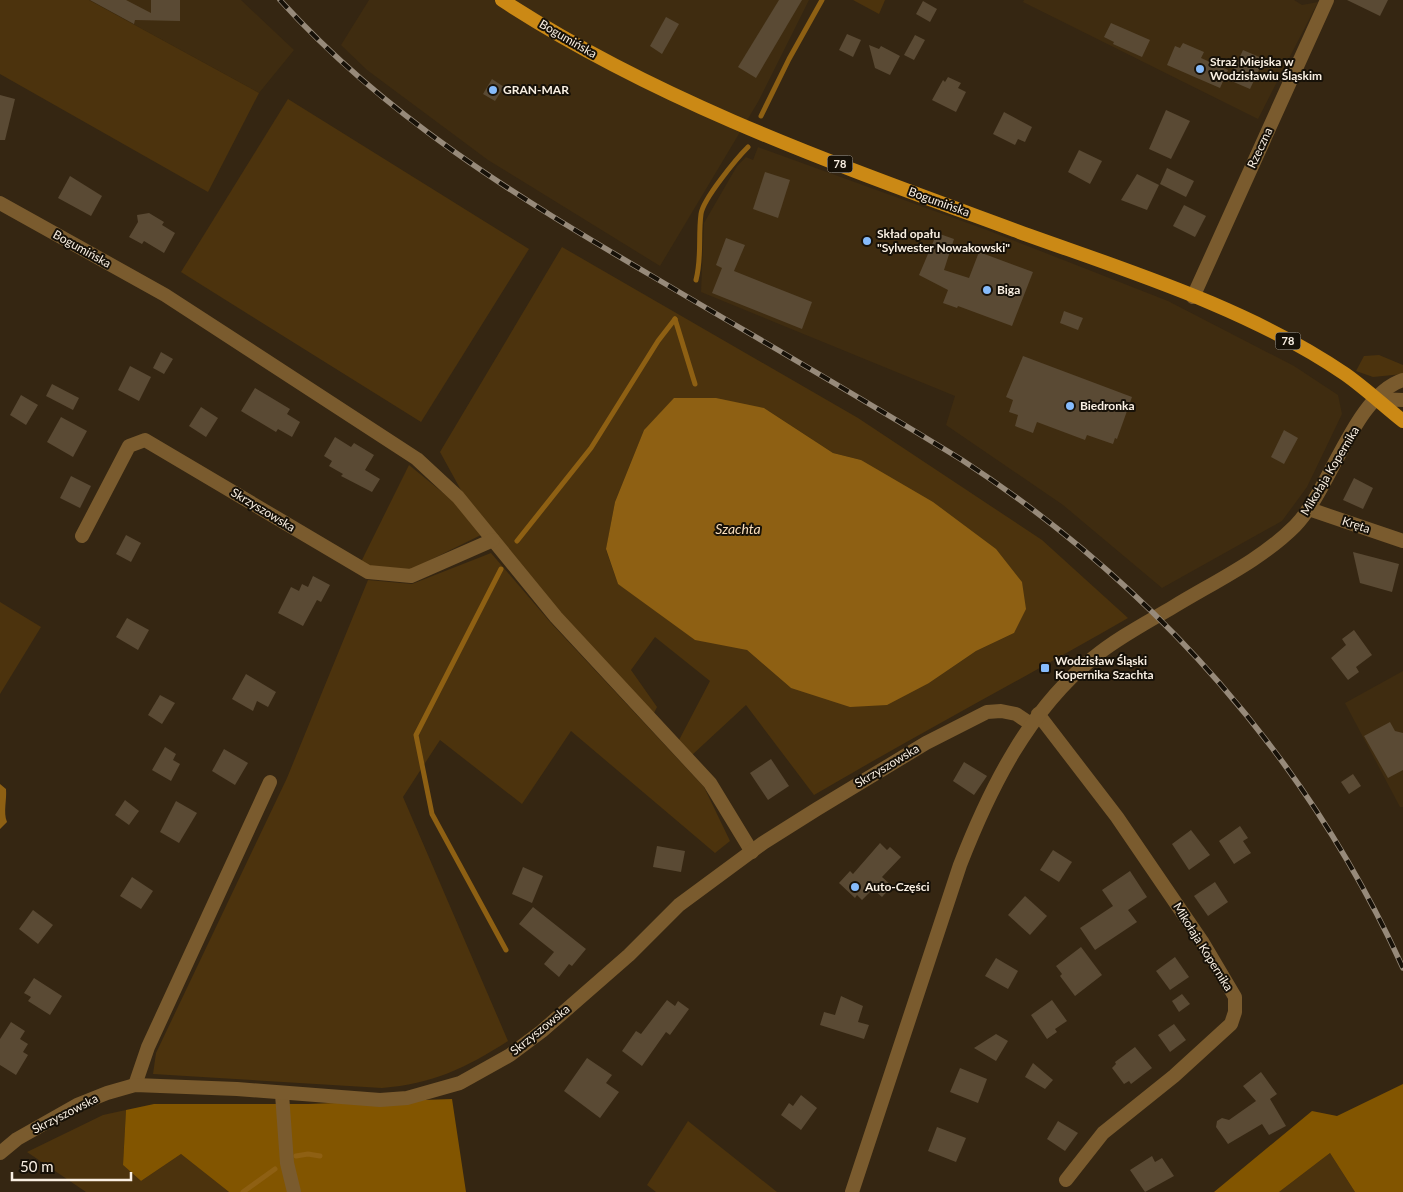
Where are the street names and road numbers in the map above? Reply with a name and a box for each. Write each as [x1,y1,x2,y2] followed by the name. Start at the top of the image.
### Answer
[537,16,600,61] street label: Bogumińska
[1244,125,1275,170] street label: Rzeczna
[828,156,852,172] road number: 78
[906,184,972,220] street label: Bogumińska
[51,226,114,271] street label: Bogumińska
[1276,332,1300,350] road number: 78
[1297,423,1362,518] street label: Mikołaja Kopernika
[228,485,298,535] street label: Skrzyszowska
[1340,513,1372,536] street label: Kręta
[852,741,922,791] street label: Skrzyszowska
[1170,900,1237,994] street label: Mikołaja Kopernika
[507,1001,572,1058] street label: Skrzyszowska
[29,1090,100,1137] street label: Skrzyszowska

